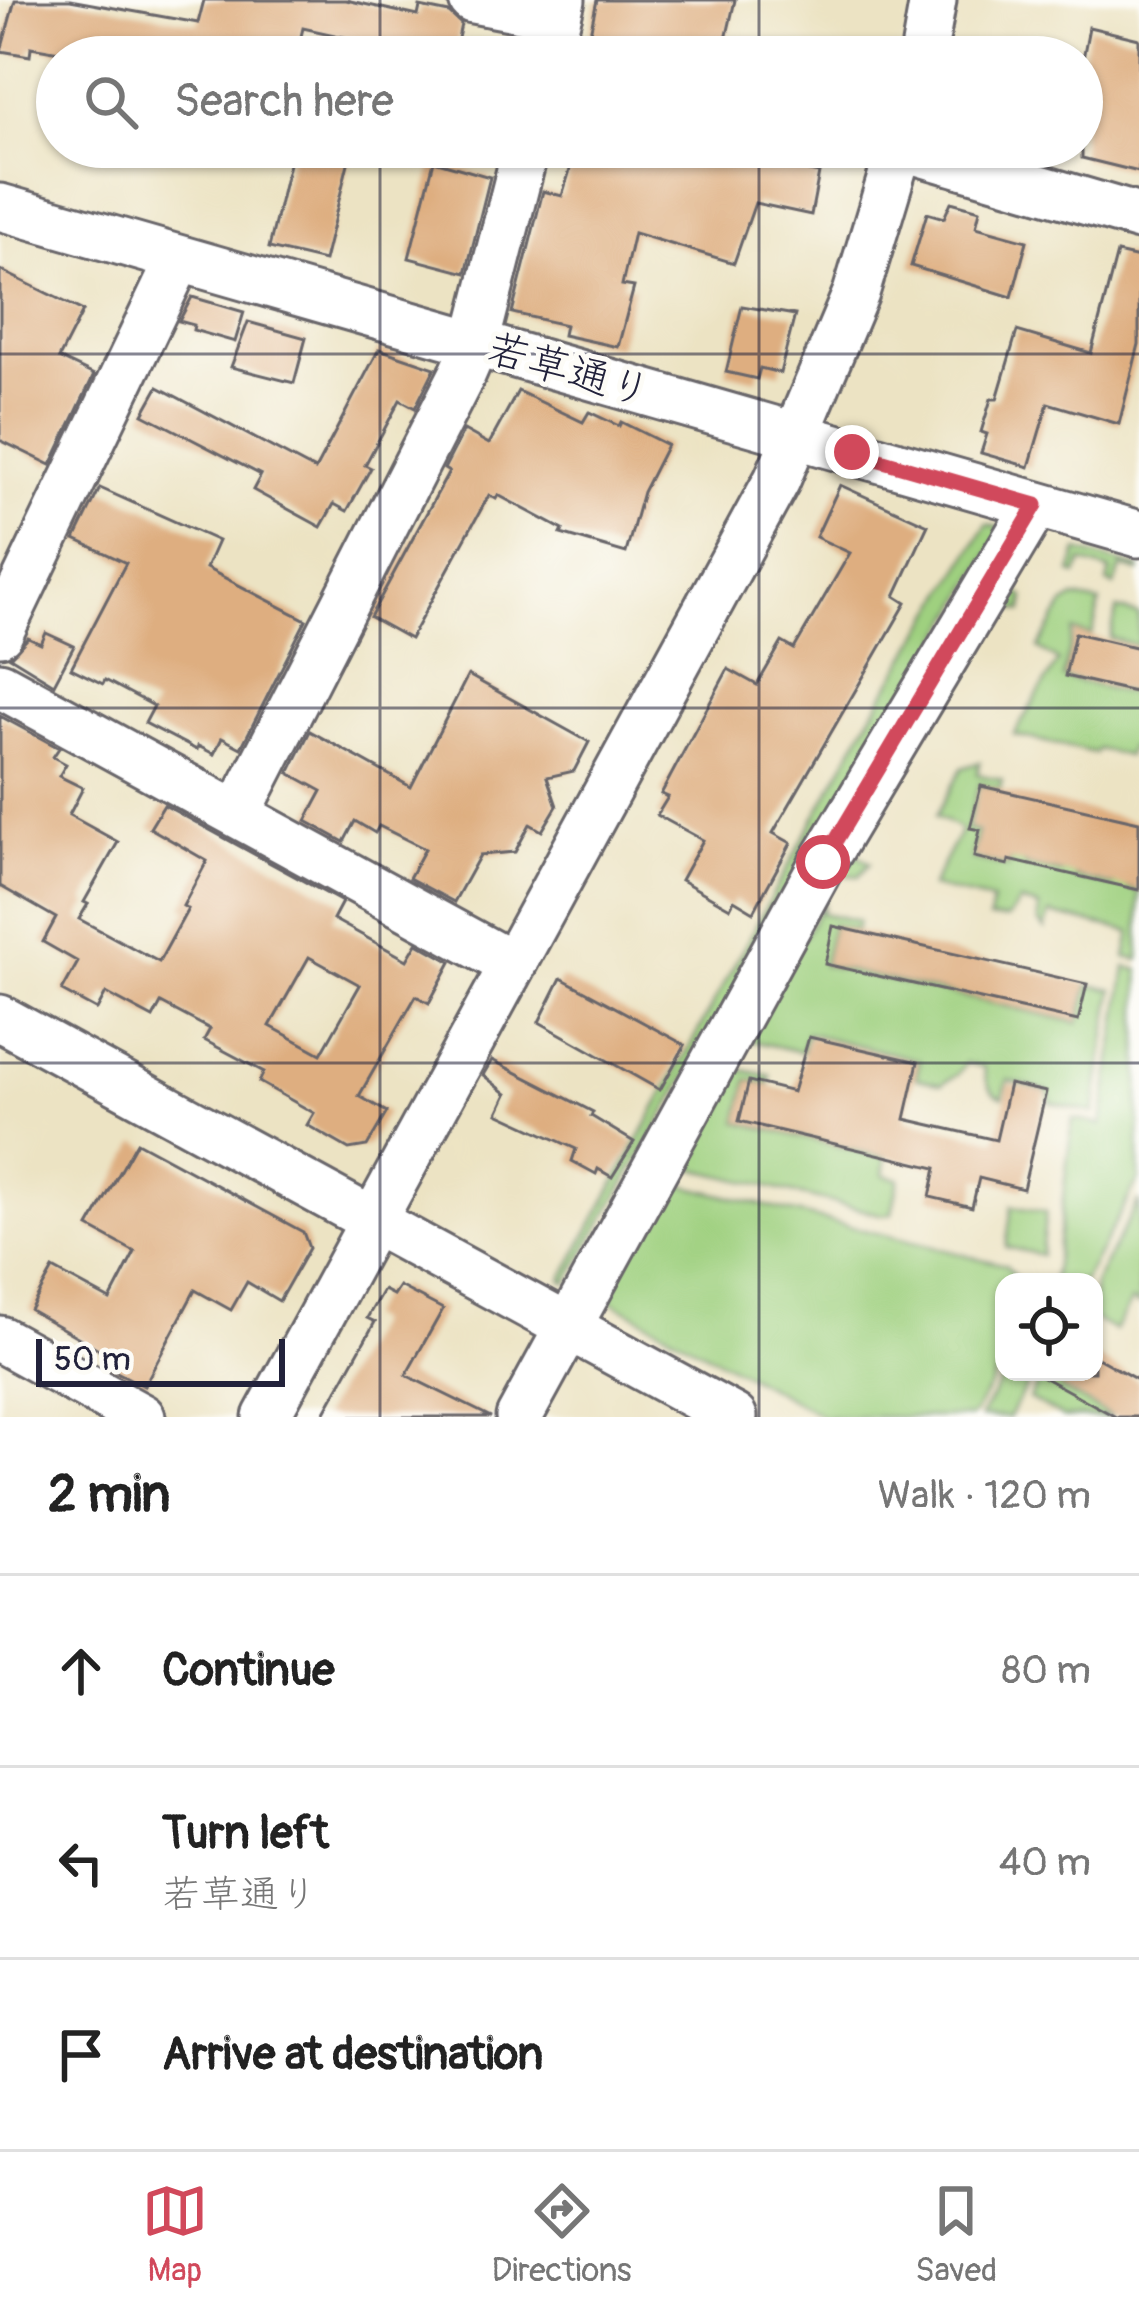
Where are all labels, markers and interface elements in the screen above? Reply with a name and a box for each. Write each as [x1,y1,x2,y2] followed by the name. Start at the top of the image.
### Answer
[36,36,1103,168] search box
[78,69,144,135] icon: search
[174,74,394,130] text: Search here
[481,323,657,419] street label: 若草通り
[825,425,879,479] route end
[796,835,850,889] route start
[995,1273,1103,1381] map controls
[995,1273,1103,1381] button: locate
[36,1333,285,1386] scale bar
[54,1339,131,1380] text: 50 m
[48,1463,170,1527] text: 2 min
[878,1471,1091,1520] text: Walk · 120 m
[48,1638,114,1704] icon: ahead
[162,1643,335,1699] text: Continue
[1002,1646,1091,1695] text: 80 m
[162,1806,329,1862] text: Turn left
[48,1830,114,1896] icon: left
[999,1838,1091,1887] text: 40 m
[162,1870,318,1919] text: 若草通り
[48,2022,114,2088] icon: arrive
[162,2027,543,2083] text: Arrive at destination
[142,2178,208,2291] tab: Map
[492,2178,632,2291] tab: Directions
[915,2178,997,2291] tab: Saved

